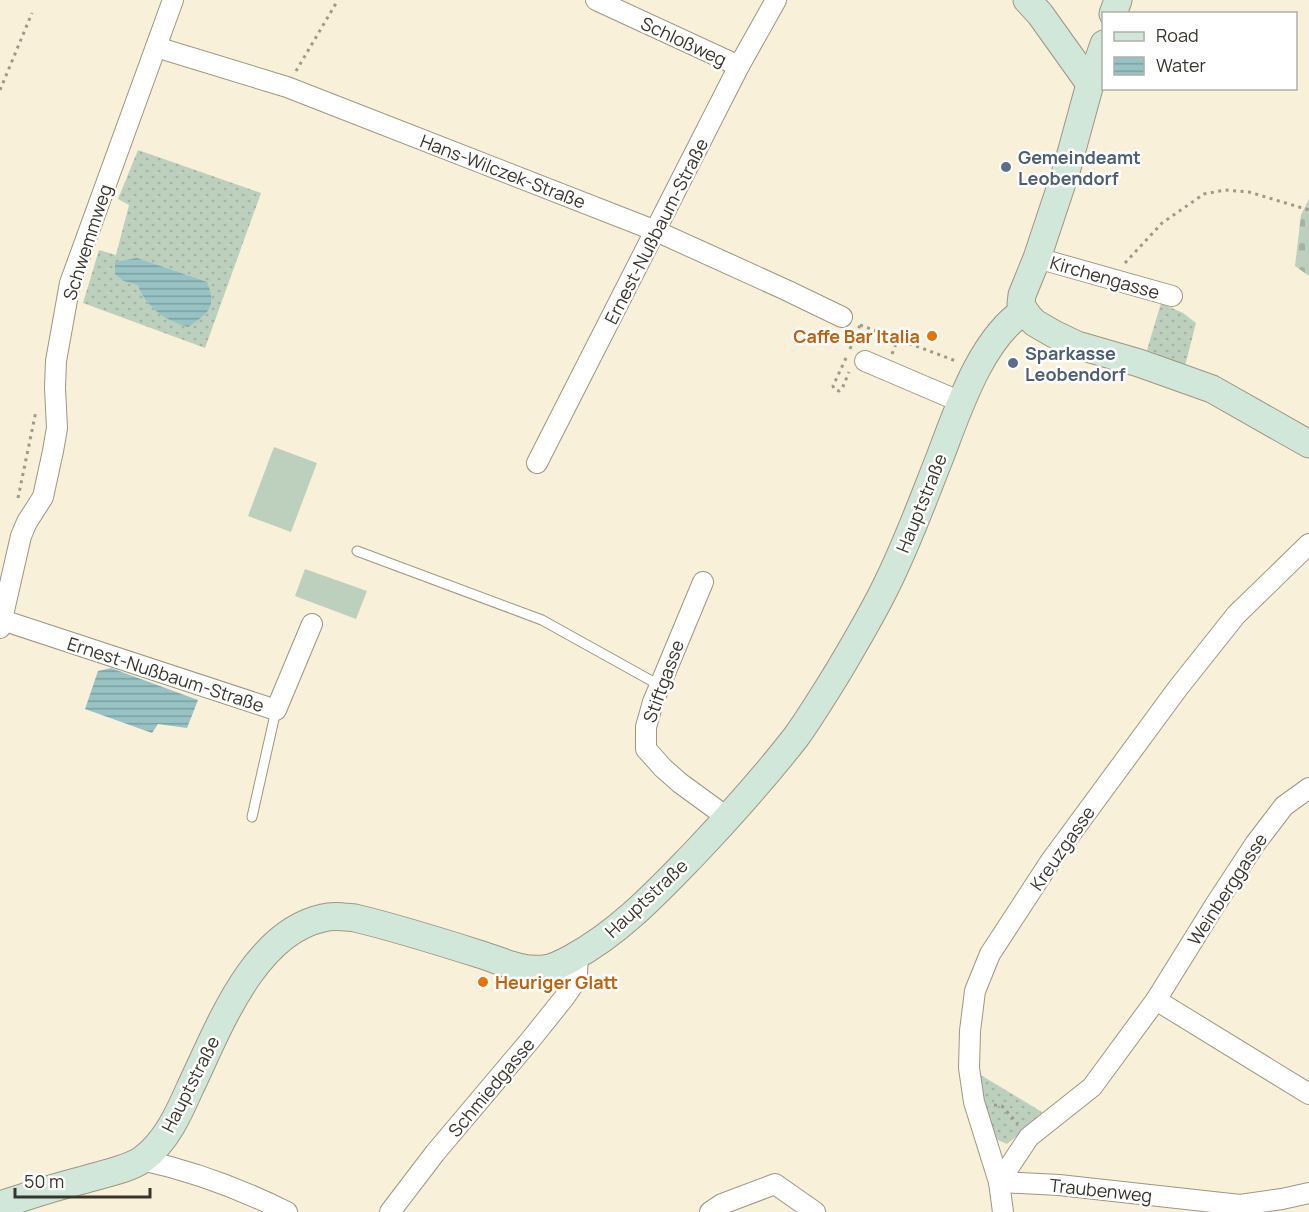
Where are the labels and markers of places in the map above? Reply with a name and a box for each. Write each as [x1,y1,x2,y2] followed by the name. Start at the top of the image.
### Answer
[1018,145,1141,190] place label: Gemeindeamt Leobendorf
[999,160,1013,174] marker: Gemeindeamt Leobendorf
[793,324,920,348] place label: Caffe Bar Italia
[925,329,939,343] marker: Caffe Bar Italia
[1025,341,1126,386] place label: Sparkasse Leobendorf
[1006,356,1020,370] marker: Sparkasse Leobendorf
[495,970,618,994] place label: Heuriger Glatt
[476,975,490,989] marker: Heuriger Glatt

